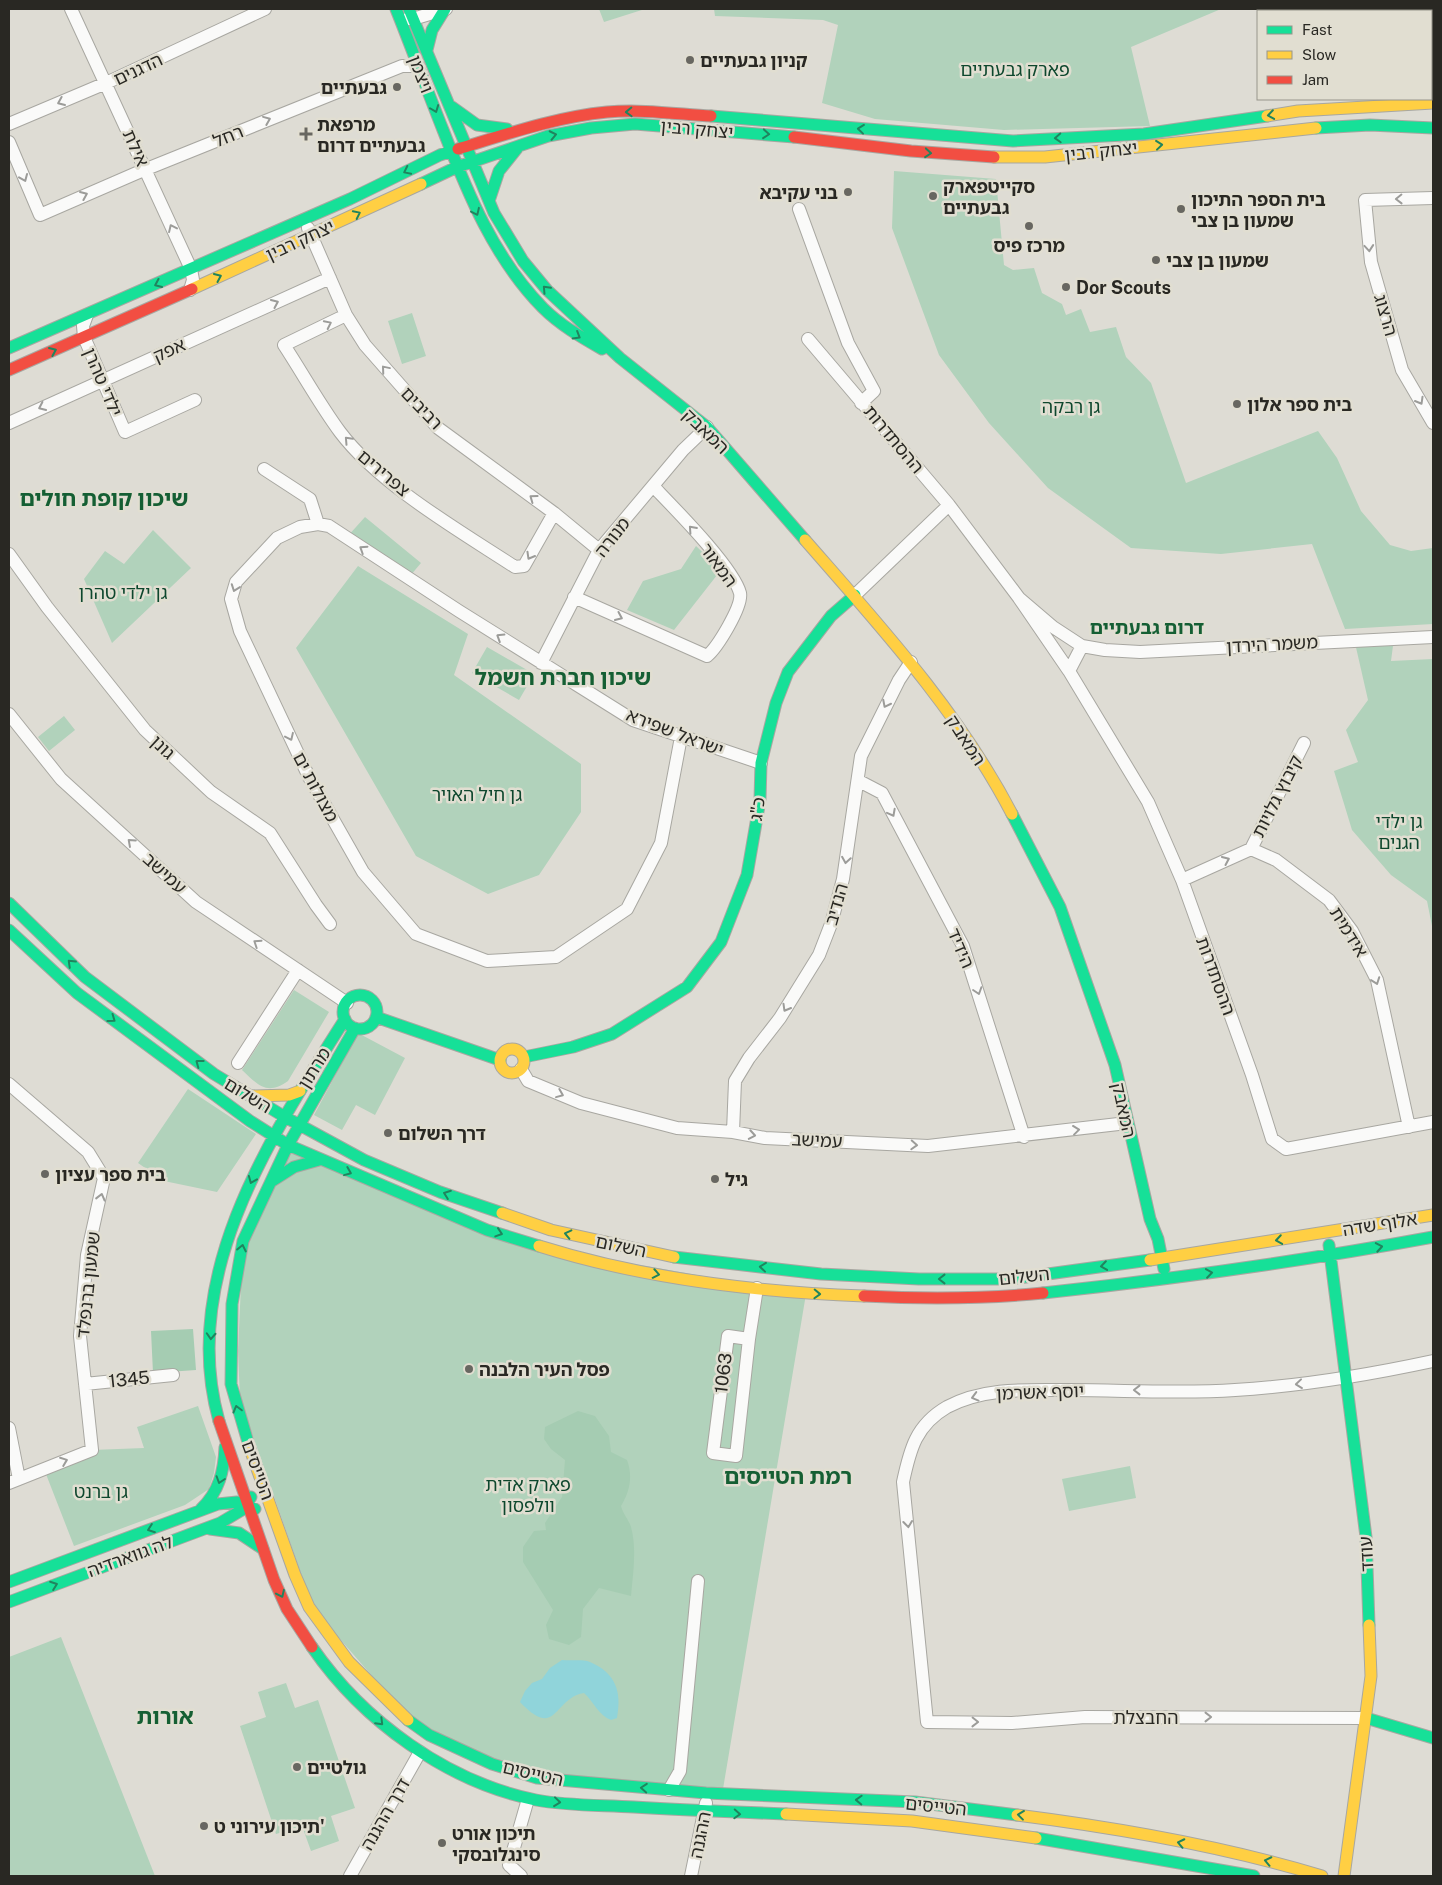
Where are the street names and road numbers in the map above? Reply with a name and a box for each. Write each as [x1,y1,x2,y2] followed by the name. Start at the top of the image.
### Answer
[110,49,166,89] street label: הדגנים
[404,52,438,96] street label: ויצמן
[660,115,734,143] street label: יצחק רבין
[210,121,246,151] street label: רחל
[119,126,153,170] street label: אילת
[1064,137,1138,165] street label: יצחק רבין
[262,215,338,265] street label: יצחק רבין
[1370,292,1402,338] street label: הרצוג
[150,334,188,366] street label: אפק
[79,345,127,419] street label: ילדי טהרן
[397,383,447,433] street label: רביבים
[860,401,928,477] street label: ההסתדרות
[679,404,733,458] street label: המאבק
[354,445,414,501] street label: צפרירים
[590,513,634,561] street label: מנורה
[696,539,742,591] street label: המאור
[1226,631,1319,657] street label: משמר הירדן
[623,704,727,760] street label: ישראל שפירא
[942,711,990,769] street label: המאבק
[147,731,179,763] street label: גונן
[289,749,343,826] street label: מצולות ים
[1247,751,1307,841] street label: קיבוץ גלויות
[745,796,769,822] street label: כ"ג
[139,848,191,898] street label: עמישב
[820,881,852,927] street label: הנדיב
[1326,903,1372,961] street label: אידמית
[943,925,979,971] street label: הידיד
[1192,934,1240,1018] street label: ההסתדרות
[293,1043,335,1092] street label: מרתון
[221,1073,275,1117] street label: השלום
[1108,1080,1140,1140] street label: המאבק
[791,1128,843,1152] street label: עמישב
[1341,1208,1419,1240] street label: אלוף שדה
[594,1230,648,1262] street label: השלום
[72,1231,104,1339] street label: שמעון ברנפלד
[997,1263,1051,1289] street label: השלום
[710,1352,736,1394] street label: 1063
[107,1366,151,1392] street label: 1345
[996,1380,1084,1404] street label: יוסף אשרמן
[238,1437,278,1503] street label: הטייסים
[84,1531,176,1581] street label: לה גווארדיה
[1355,1536,1377,1572] street label: עודד
[1113,1707,1179,1728] street label: החבצלת
[501,1756,565,1790] street label: הטייסים
[356,1774,414,1854] street label: דרך ההגנה
[904,1792,968,1820] street label: הטייסים
[685,1810,715,1860] street label: ההגנה

